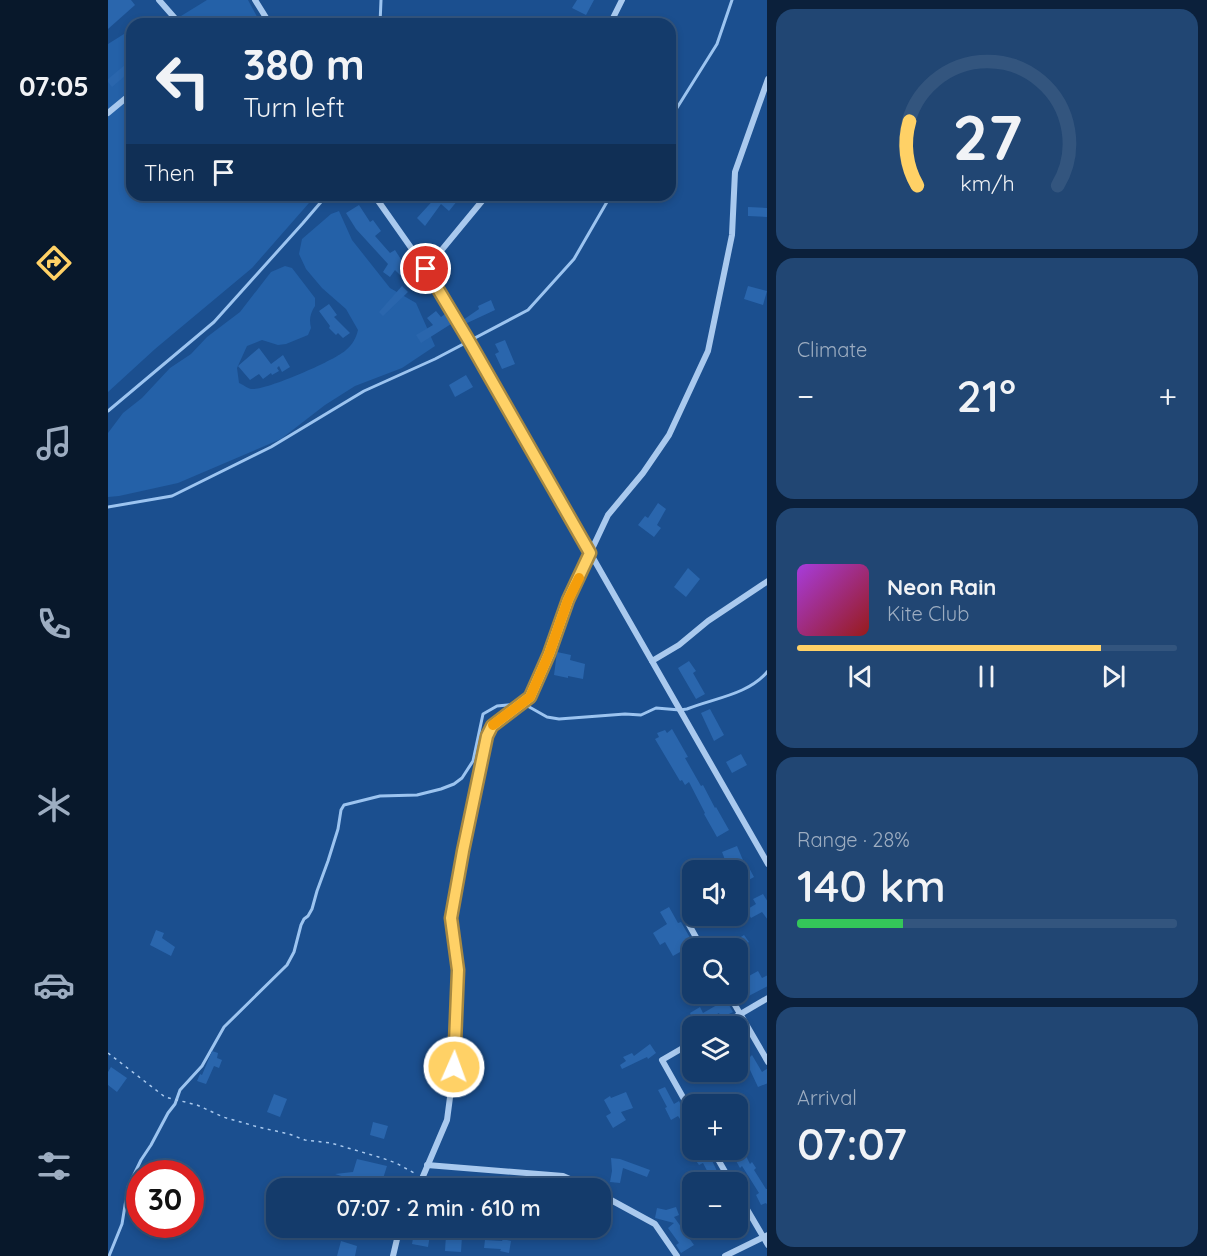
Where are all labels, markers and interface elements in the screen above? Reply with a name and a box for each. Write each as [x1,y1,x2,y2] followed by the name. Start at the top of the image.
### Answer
[243,38,365,91] text: 380 m
[144,42,222,120] icon: left
[19,69,89,103] text: 07:05
[243,90,345,124] text: Turn left
[952,98,1022,176] text: 27
[207,156,240,189] icon: arrive
[144,159,195,187] text: Then
[960,171,1014,197] text: km/h
[33,242,75,284] icon: directions
[400,243,451,294] pin
[409,252,442,285] icon: arrive
[797,337,867,362] text: Climate
[957,367,1016,423] text: 21°
[797,375,814,416] text: −
[1158,375,1177,416] text: +
[33,422,75,464] icon: music
[887,573,996,601] text: Neon Rain
[887,601,969,626] text: Kite Club
[33,603,75,645] icon: phone
[844,660,877,693] icon: previous
[970,660,1003,693] icon: pause
[1097,660,1130,693] icon: next
[33,784,75,826] icon: climate
[797,827,910,852] text: Range · 28%
[797,857,946,913] text: 140 km
[682,860,748,1238] map controls
[682,860,748,926] button: sound
[682,938,748,1004] button: search
[33,964,75,1006] icon: car
[682,1016,748,1082] button: layers
[422,1035,486,1099] position arrow
[797,1085,857,1110] text: Arrival
[682,1094,748,1160] button: +
[797,1115,907,1171] text: 07:07
[33,1145,75,1187] icon: filters
[126,1160,204,1238] speed limit sign: 30
[682,1172,748,1238] button: −
[336,1194,541,1222] text: 07:07 · 2 min · 610 m

